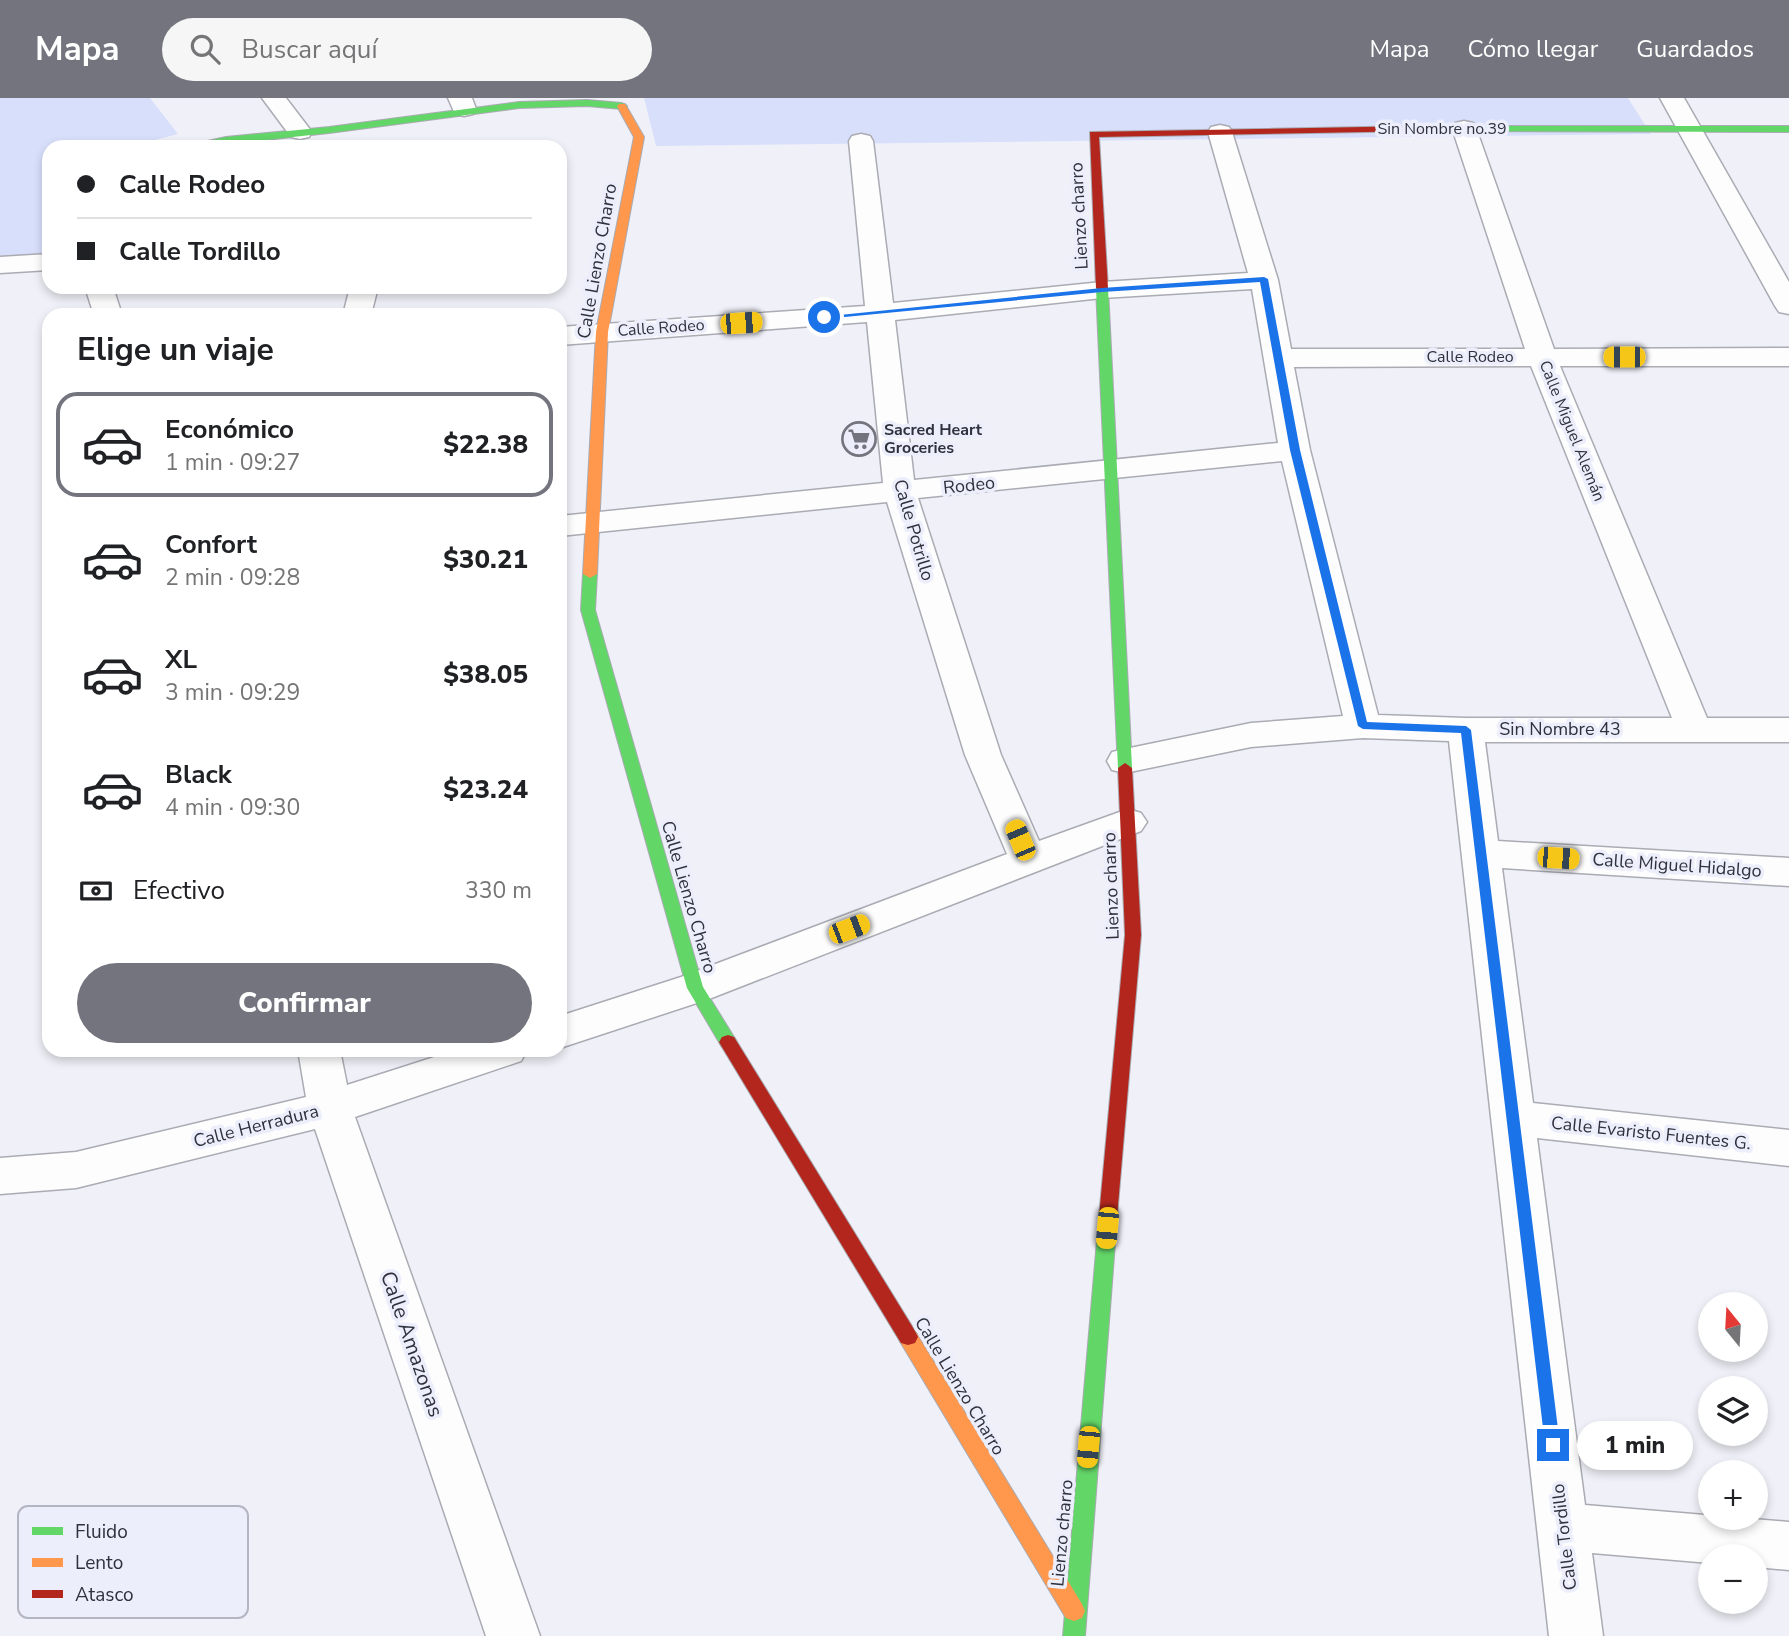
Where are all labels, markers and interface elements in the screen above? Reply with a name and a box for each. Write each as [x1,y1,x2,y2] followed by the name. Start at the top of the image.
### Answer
[162,18,652,81] search box
[35,27,120,72] text: Mapa
[186,30,224,68] icon: search
[242,32,377,67] text: Buscar aquí
[1369,33,1429,65] text: Mapa
[1467,33,1598,65] text: Cómo llegar
[1636,33,1754,65] text: Guardados
[1377,118,1507,140] street label: Sin Nombre no.39
[1064,162,1094,270] street label: Lienzo charro
[119,167,265,202] text: Calle Rodeo
[572,181,622,341] street label: Calle Lienzo Charro
[119,234,281,269] text: Calle Tordillo
[808,301,840,333] route start
[720,311,763,335] car
[617,314,705,342] street label: Calle Rodeo
[77,328,274,371] text: Elige un viaje
[1426,346,1514,368] street label: Calle Rodeo
[1604,347,1646,368] car
[1534,357,1610,505] street label: Calle Miguel Alemán
[165,412,294,447] text: Económico
[81,413,144,476] icon: car
[884,419,983,459] place label: Sacred Heart Groceries
[840,420,878,458] supermarket icon: Sacred Heart Groceries
[443,427,528,462] text: $22.38
[165,447,300,478] text: 1 min · 09:27
[942,470,996,500] street label: Rodeo
[888,476,940,584] street label: Calle Potrillo
[165,527,257,562] text: Confort
[81,528,144,591] icon: car
[443,542,528,577] text: $30.21
[165,562,300,593] text: 2 min · 09:28
[165,642,197,677] text: XL
[81,643,144,706] icon: car
[443,657,528,692] text: $38.05
[165,677,300,708] text: 3 min · 09:29
[1499,717,1621,741] street label: Sin Nombre 43
[165,757,232,792] text: Black
[81,758,144,821] icon: car
[443,772,528,807] text: $23.24
[165,792,300,823] text: 4 min · 09:30
[1003,817,1038,863] car
[656,818,722,976] street label: Calle Lienzo Charro
[1097,832,1125,940] street label: Lienzo charro
[1537,846,1580,870] car
[1592,847,1762,883] street label: Calle Miguel Hidalgo
[77,872,115,910] icon: cash
[133,873,225,908] text: Efectivo
[465,875,532,906] text: 330 m
[826,912,873,946] car
[77,963,532,1043] button: Confirmar
[191,1099,321,1153] street label: Calle Herradura
[1550,1111,1752,1155] street label: Calle Evaristo Fuentes G.
[1095,1206,1120,1250] car
[374,1267,450,1421] street label: Calle Amazonas
[1698,1292,1768,1362] north arrow
[1698,1292,1768,1614] map controls
[909,1312,1011,1460] street label: Calle Lienzo Charro
[1698,1376,1768,1446] button: layers
[1578,1420,1693,1470] callout: 1 min
[1076,1425,1101,1469] car
[1537,1429,1569,1461] route end
[1605,1430,1665,1461] text: 1 min
[1698,1460,1768,1530] button: +
[1045,1478,1079,1588] street label: Lienzo charro
[1546,1482,1582,1592] street label: Calle Tordillo
[18,1506,248,1618] legend
[75,1519,128,1545] text: Fluido
[1698,1544,1768,1614] button: −
[75,1550,123,1576] text: Lento
[75,1582,134,1608] text: Atasco

